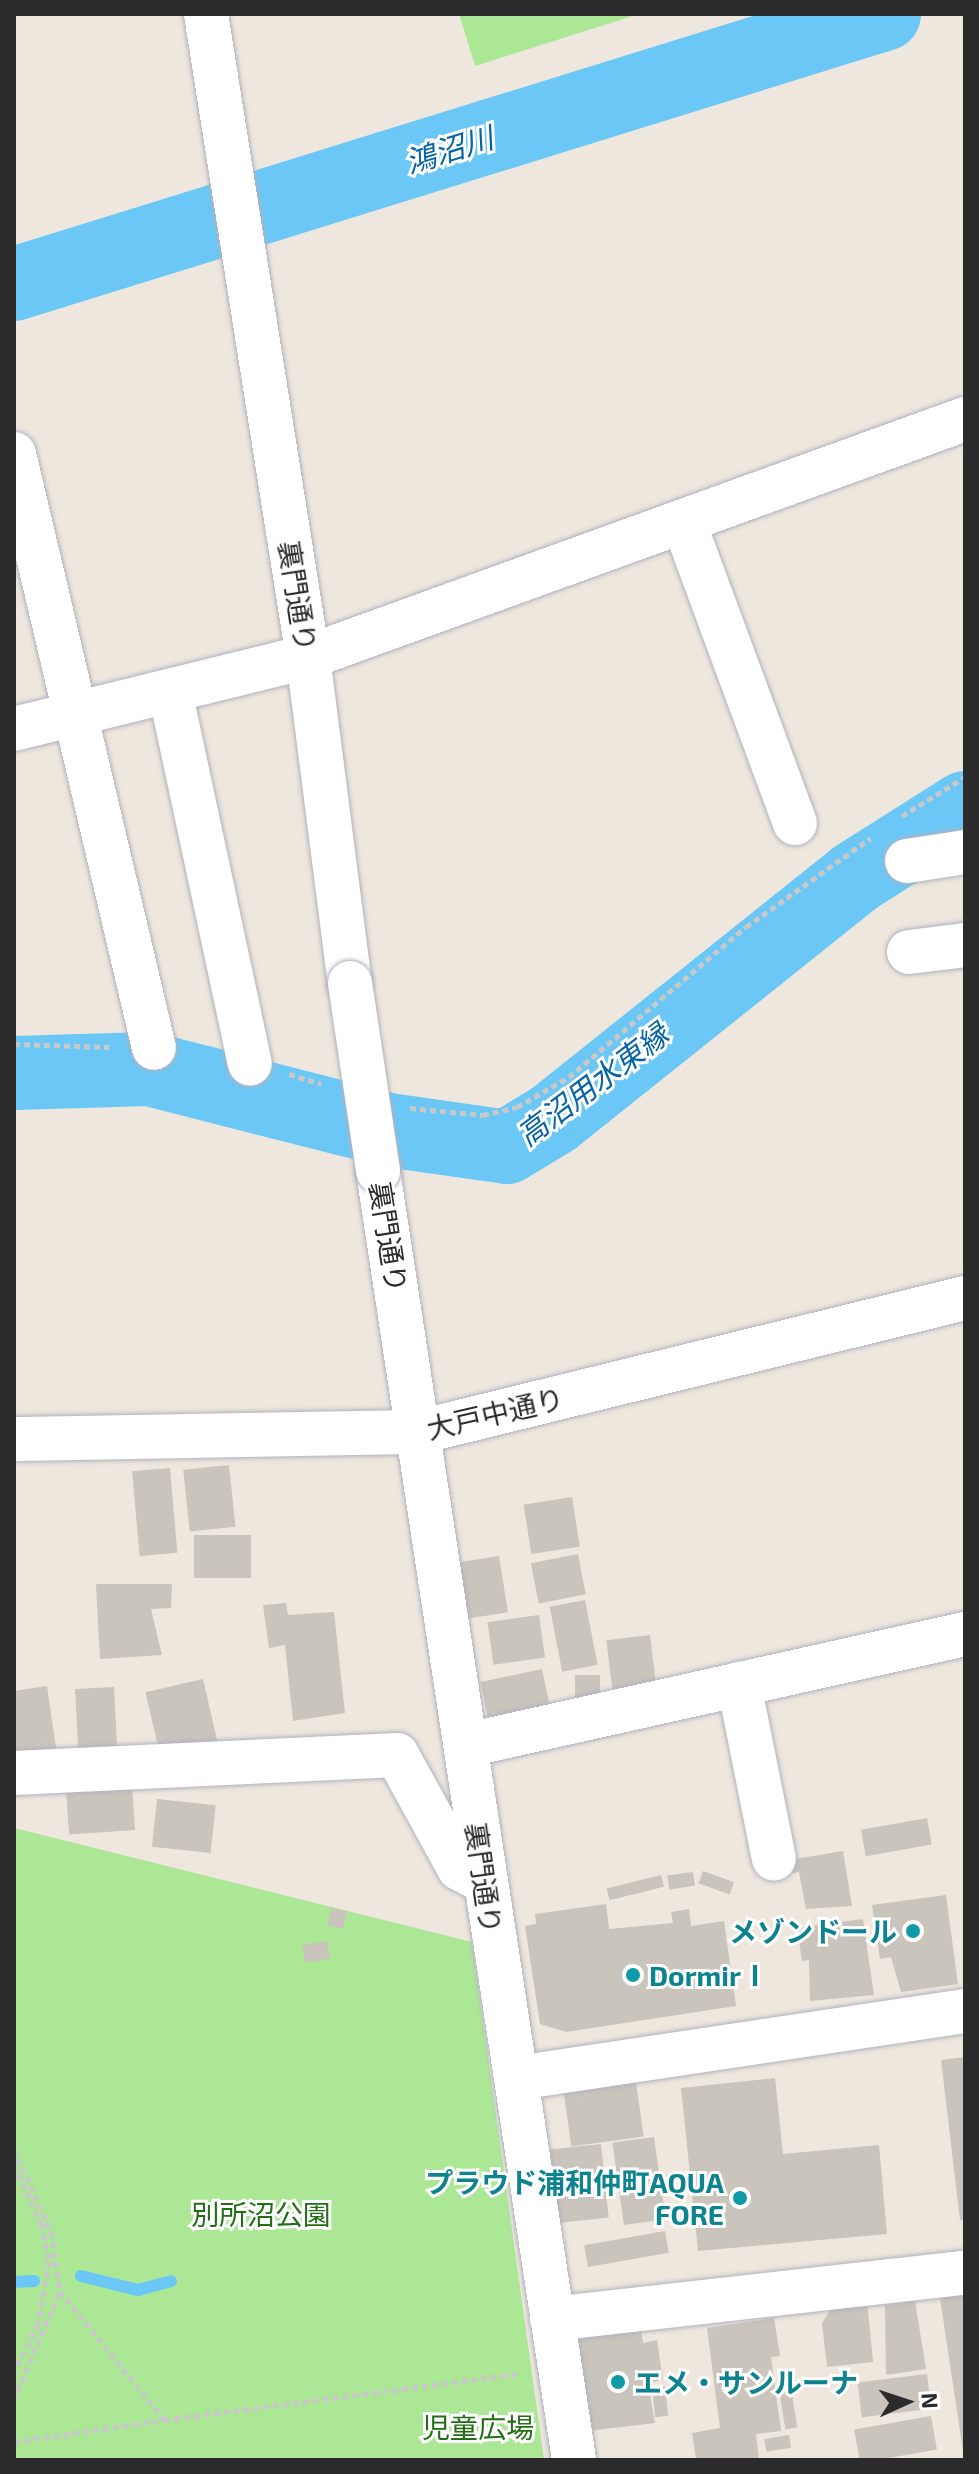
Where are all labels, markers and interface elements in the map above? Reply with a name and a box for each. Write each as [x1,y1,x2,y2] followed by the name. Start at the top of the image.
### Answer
[401,119,497,179] water label: 鴻沼川
[273,538,323,654] street label: 裏門通り
[509,1015,675,1153] water label: 高沼用水東縁
[364,1179,414,1295] street label: 裏門通り
[423,1381,567,1445] street label: 大戸中通り
[460,1820,508,1936] street label: 裏門通り
[729,1914,897,1948] place label: メゾンドール
[904,1922,922,1940] marker: メゾンドール
[649,1958,769,1992] place label: DormirⅠ
[624,1966,642,1984] marker: DormirⅠ
[425,2165,724,2231] place label: プラウド浦和仲町AQUA FORE
[731,2189,749,2207] marker: プラウド浦和仲町AQUA FORE
[191,2197,331,2231] park label: 別所沼公園
[867,2362,947,2442] north arrow
[634,2365,858,2399] place label: エメ・サンルーナ
[609,2373,627,2391] marker: エメ・サンルーナ
[918,2392,944,2409] text: N
[422,2410,534,2444] park label: 児童広場

